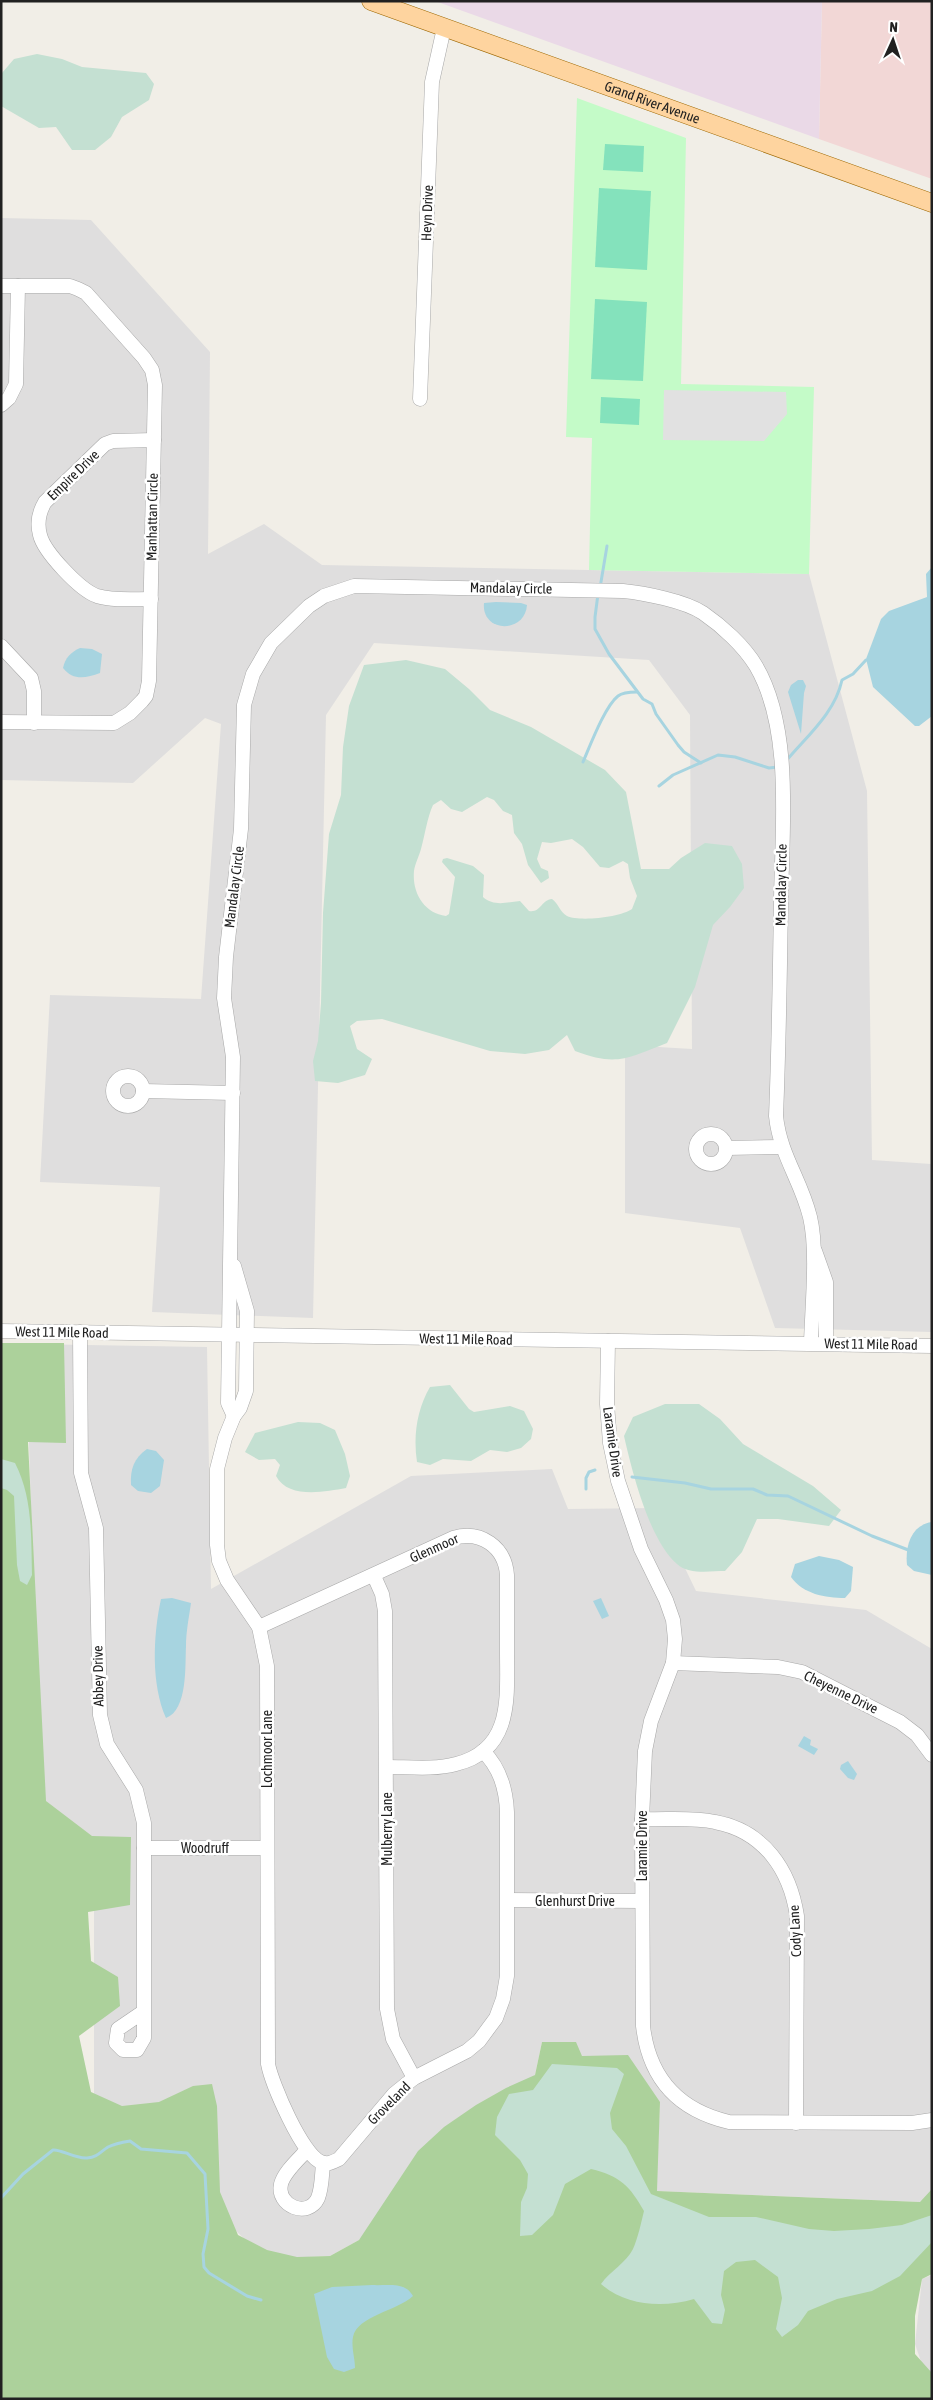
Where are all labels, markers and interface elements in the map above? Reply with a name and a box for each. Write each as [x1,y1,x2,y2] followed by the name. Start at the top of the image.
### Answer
[868,15,918,65] north arrow
[889,19,898,35] text: N
[602,78,702,127] street label: Grand River Avenue
[418,185,436,241] street label: Heyn Drive
[44,447,102,503] street label: Empire Drive
[143,473,161,561] street label: Manhattan Circle
[470,579,552,597] street label: Mandalay Circle
[772,844,790,926] street label: Mandalay Circle
[221,845,247,929] street label: Mandalay Circle
[15,1323,109,1341] street label: West 11 Mile Road
[419,1330,513,1348] street label: West 11 Mile Road
[824,1335,918,1353] street label: West 11 Mile Road
[600,1406,626,1478] street label: Laramie Drive
[407,1530,462,1566] street label: Glenmoor
[89,1645,107,1707] street label: Abbey Drive
[801,1667,881,1717] street label: Cheyenne Drive
[259,1710,275,1788] street label: Lochmoor Lane
[379,1792,395,1866] street label: Mulberry Lane
[634,1810,650,1882] street label: Laramie Drive
[181,1840,229,1856] street label: Woodruff
[535,1893,615,1909] street label: Glenhurst Drive
[786,1904,804,1958] street label: Cody Lane
[364,2078,414,2128] street label: Groveland

